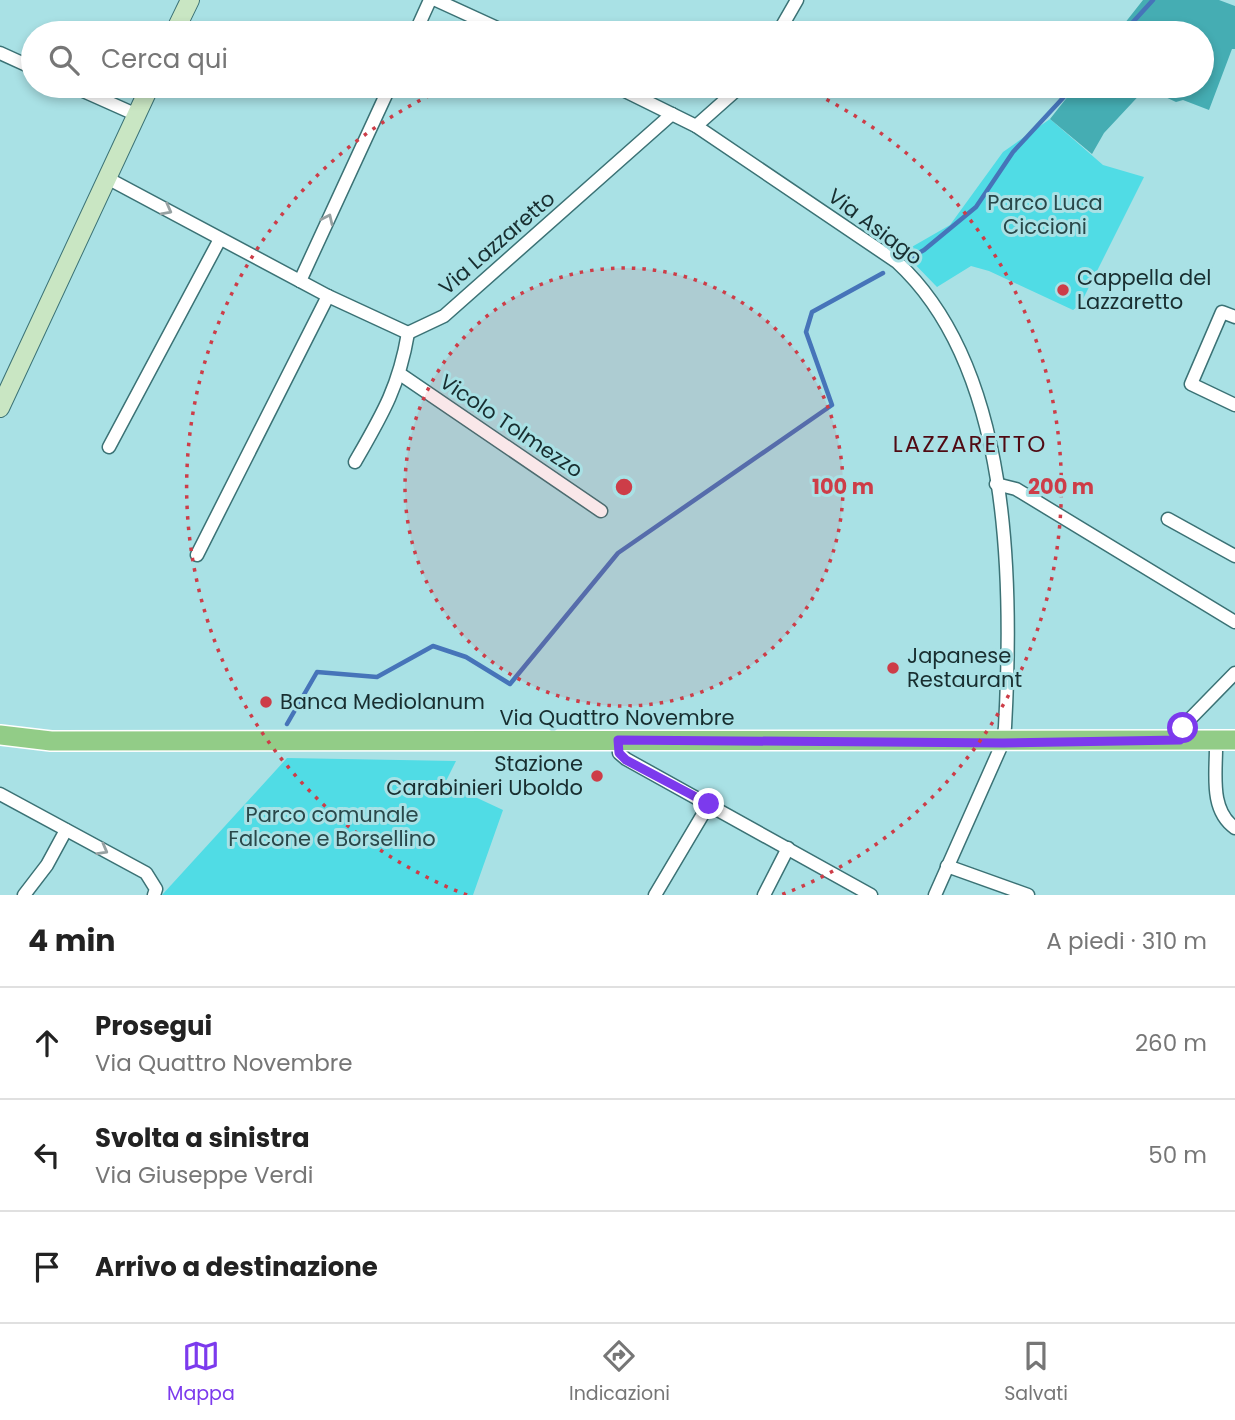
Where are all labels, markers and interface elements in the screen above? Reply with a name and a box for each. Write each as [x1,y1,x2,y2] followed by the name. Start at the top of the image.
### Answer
[21,21,1214,98] search box
[45,41,83,79] icon: search
[101,41,228,77] text: Cerca qui
[822,182,928,272] street label: Via Asiago
[432,184,561,301] street label: Via Lazzaretto
[987,188,1103,241] park label: Parco Luca Ciccioni
[160,202,172,215] one-way arrow
[320,214,334,226] one-way arrow
[1077,263,1211,316] place label: Cappella del Lazzaretto
[1055,282,1071,298] marker: Cappella del Lazzaretto
[434,367,589,484] street label: Vicolo Tolmezzo
[893,428,1047,460] district label: LAZZARETTO
[812,472,874,501] text: 100 m
[1028,472,1094,501] text: 200 m
[612,475,636,499] centre of rings
[907,641,1022,694] place label: Japanese Restaurant
[885,660,901,676] marker: Japanese Restaurant
[280,687,485,716] place label: Banca Mediolanum
[258,694,274,710] marker: Banca Mediolanum
[499,703,735,732] street label: Via Quattro Novembre
[1167,712,1198,743] route start
[386,749,583,802] place label: Stazione Carabinieri Uboldo
[589,768,605,784] marker: Stazione Carabinieri Uboldo
[693,788,724,819] route end
[228,800,436,853] park label: Parco comunale Falcone e Borsellino
[96,842,109,855] one-way arrow
[28,919,116,962] text: 4 min
[1046,925,1207,957] text: A piedi · 310 m
[95,1008,212,1044] text: Prosegui
[28,1024,66,1062] icon: ahead
[1135,1027,1207,1059] text: 260 m
[95,1047,353,1079] text: Via Quattro Novembre
[95,1120,310,1156] text: Svolta a sinistra
[28,1136,66,1174] icon: left
[1148,1139,1207,1171] text: 50 m
[95,1159,314,1191] text: Via Giuseppe Verdi
[28,1248,66,1286] icon: arrive
[95,1249,378,1285] text: Arrivo a destinazione
[167,1337,235,1408] tab: Mappa
[569,1337,670,1408] tab: Indicazioni
[1004,1337,1068,1408] tab: Salvati

